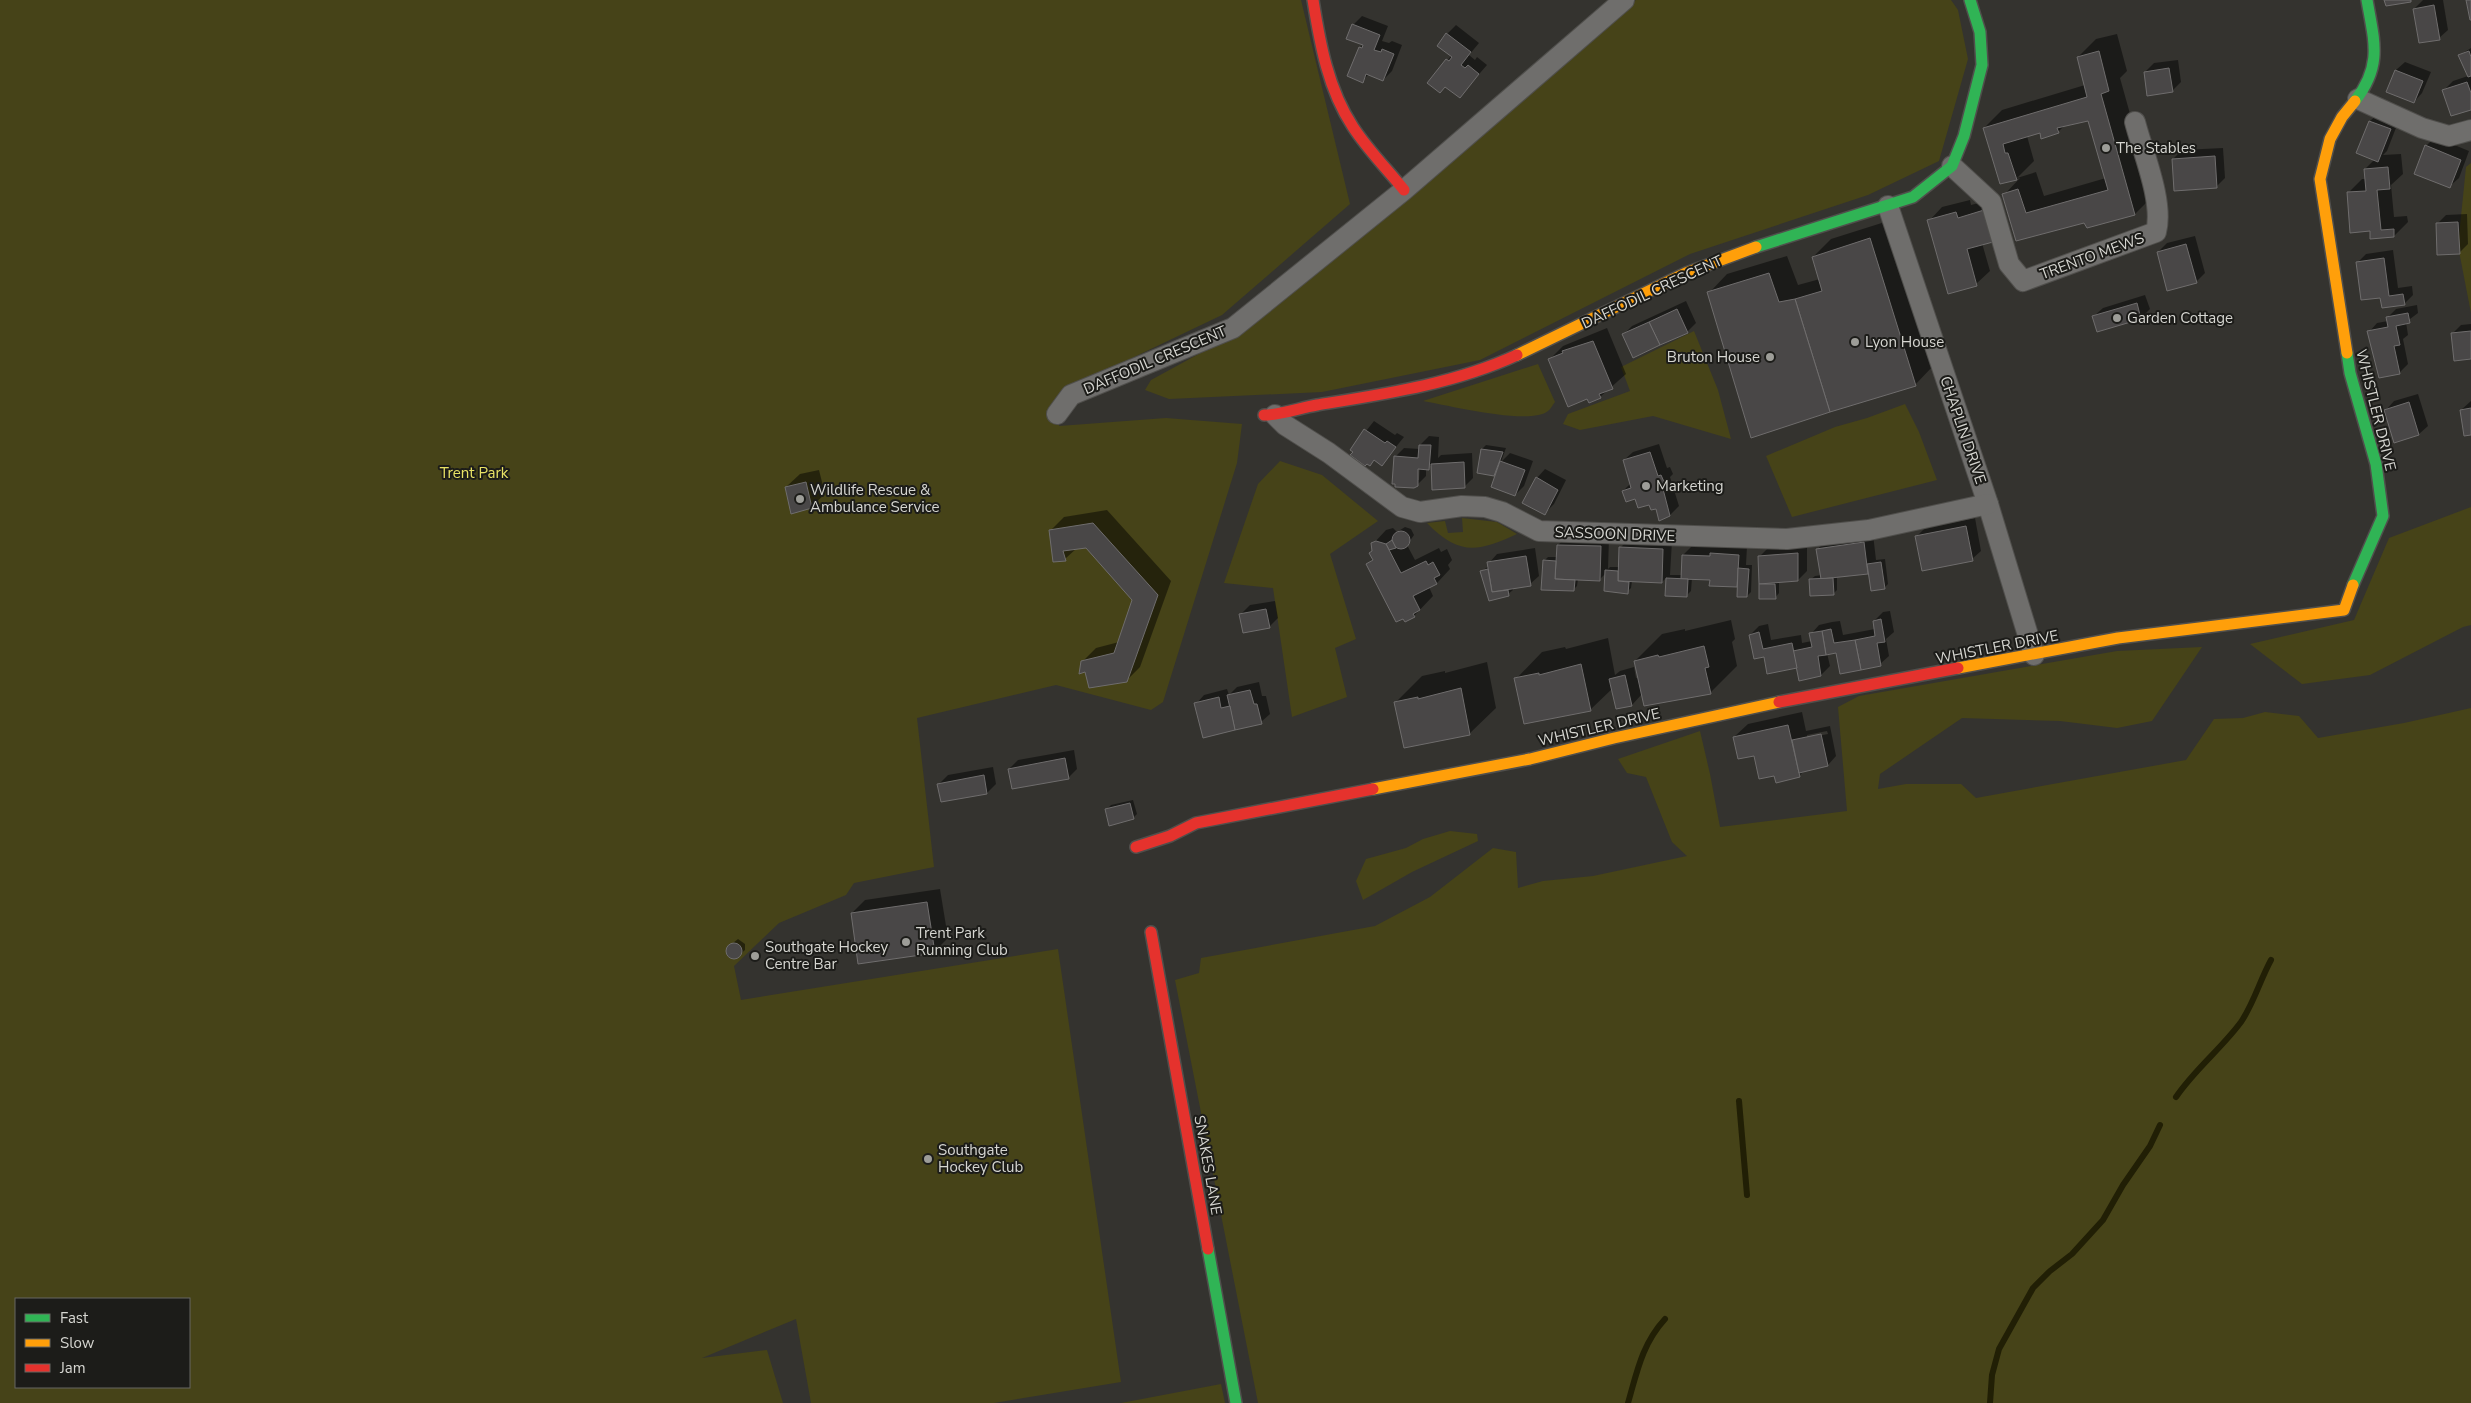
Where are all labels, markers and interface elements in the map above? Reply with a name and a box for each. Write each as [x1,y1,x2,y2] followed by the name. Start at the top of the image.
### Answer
[2116,138,2196,158] place label: The Stables
[2100,142,2112,154] marker: The Stables
[2037,228,2147,284] street label: TRENTO MEWS
[1578,251,1726,333] street label: DAFFODIL CRESCENT
[2127,308,2233,328] place label: Garden Cottage
[2111,312,2123,324] marker: Garden Cottage
[1080,321,1230,399] street label: DAFFODIL CRESCENT
[1865,332,1944,352] place label: Lyon House
[1849,336,1861,348] marker: Lyon House
[1667,347,1760,367] place label: Bruton House
[2351,347,2401,473] street label: WHISTLER DRIVE
[1764,351,1776,363] marker: Bruton House
[1935,373,1991,487] street label: CHAPLIN DRIVE
[440,463,509,483] park label: Trent Park
[1656,476,1723,496] place label: Marketing
[810,480,940,517] place label: Wildlife Rescue & Ambulance Service
[1640,480,1652,492] marker: Marketing
[794,493,806,505] marker: Wildlife Rescue & Ambulance Service
[1554,522,1676,546] street label: SASSOON DRIVE
[1934,625,2060,669] street label: WHISTLER DRIVE
[1536,703,1662,751] street label: WHISTLER DRIVE
[916,923,1008,960] place label: Trent Park Running Club
[900,936,912,948] marker: Trent Park Running Club
[765,937,888,974] place label: Southgate Hockey Centre Bar
[749,950,761,962] marker: Southgate Hockey Centre Bar
[1189,1114,1227,1216] street label: SNAKES LANE
[938,1140,1023,1177] place label: Southgate Hockey Club
[922,1153,934,1165] marker: Southgate Hockey Club
[15,1298,190,1388] legend
[60,1308,89,1328] text: Fast
[60,1333,95,1353] text: Slow
[59,1358,86,1378] text: Jam

